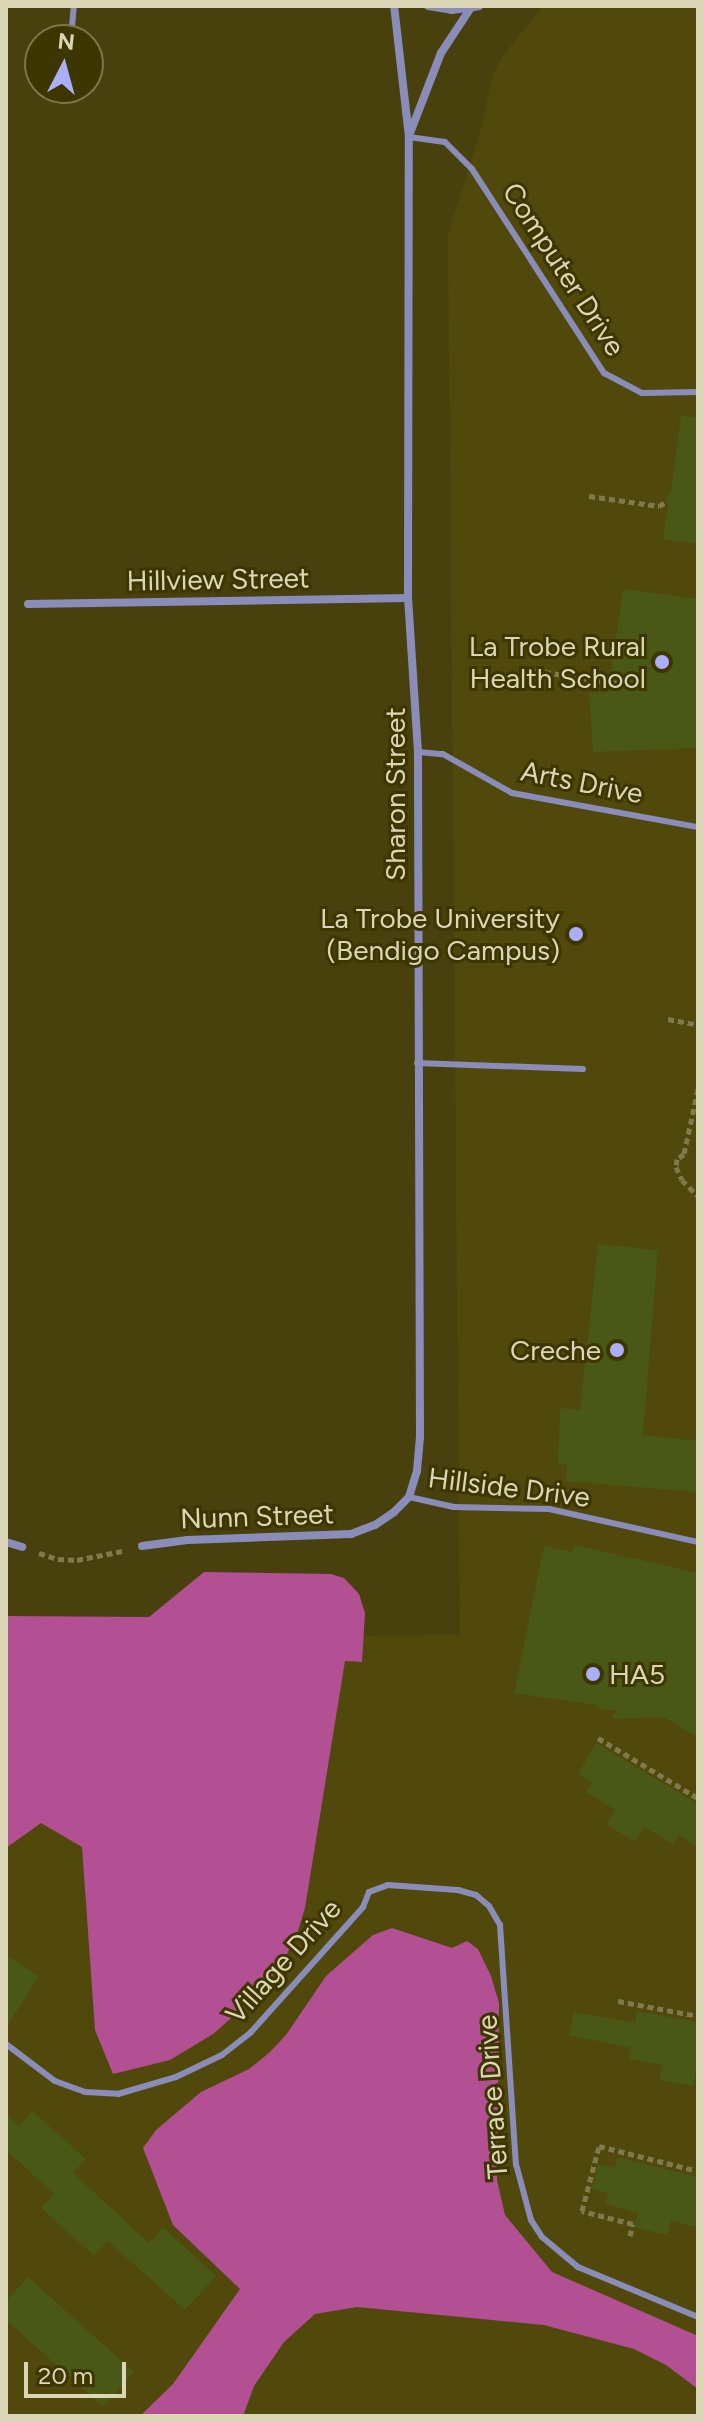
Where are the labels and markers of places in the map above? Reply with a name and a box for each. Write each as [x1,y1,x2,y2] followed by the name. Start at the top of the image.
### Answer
[469,629,646,695] place label: La Trobe Rural Health School
[653,653,671,671] marker: La Trobe Rural Health School
[320,901,560,967] place label: La Trobe University (Bendigo Campus)
[567,925,585,943] marker: La Trobe University (Bendigo Campus)
[510,1333,601,1367] place label: Creche
[608,1341,626,1359] marker: Creche
[609,1657,665,1691] place label: HA5
[584,1665,602,1683] marker: HA5

